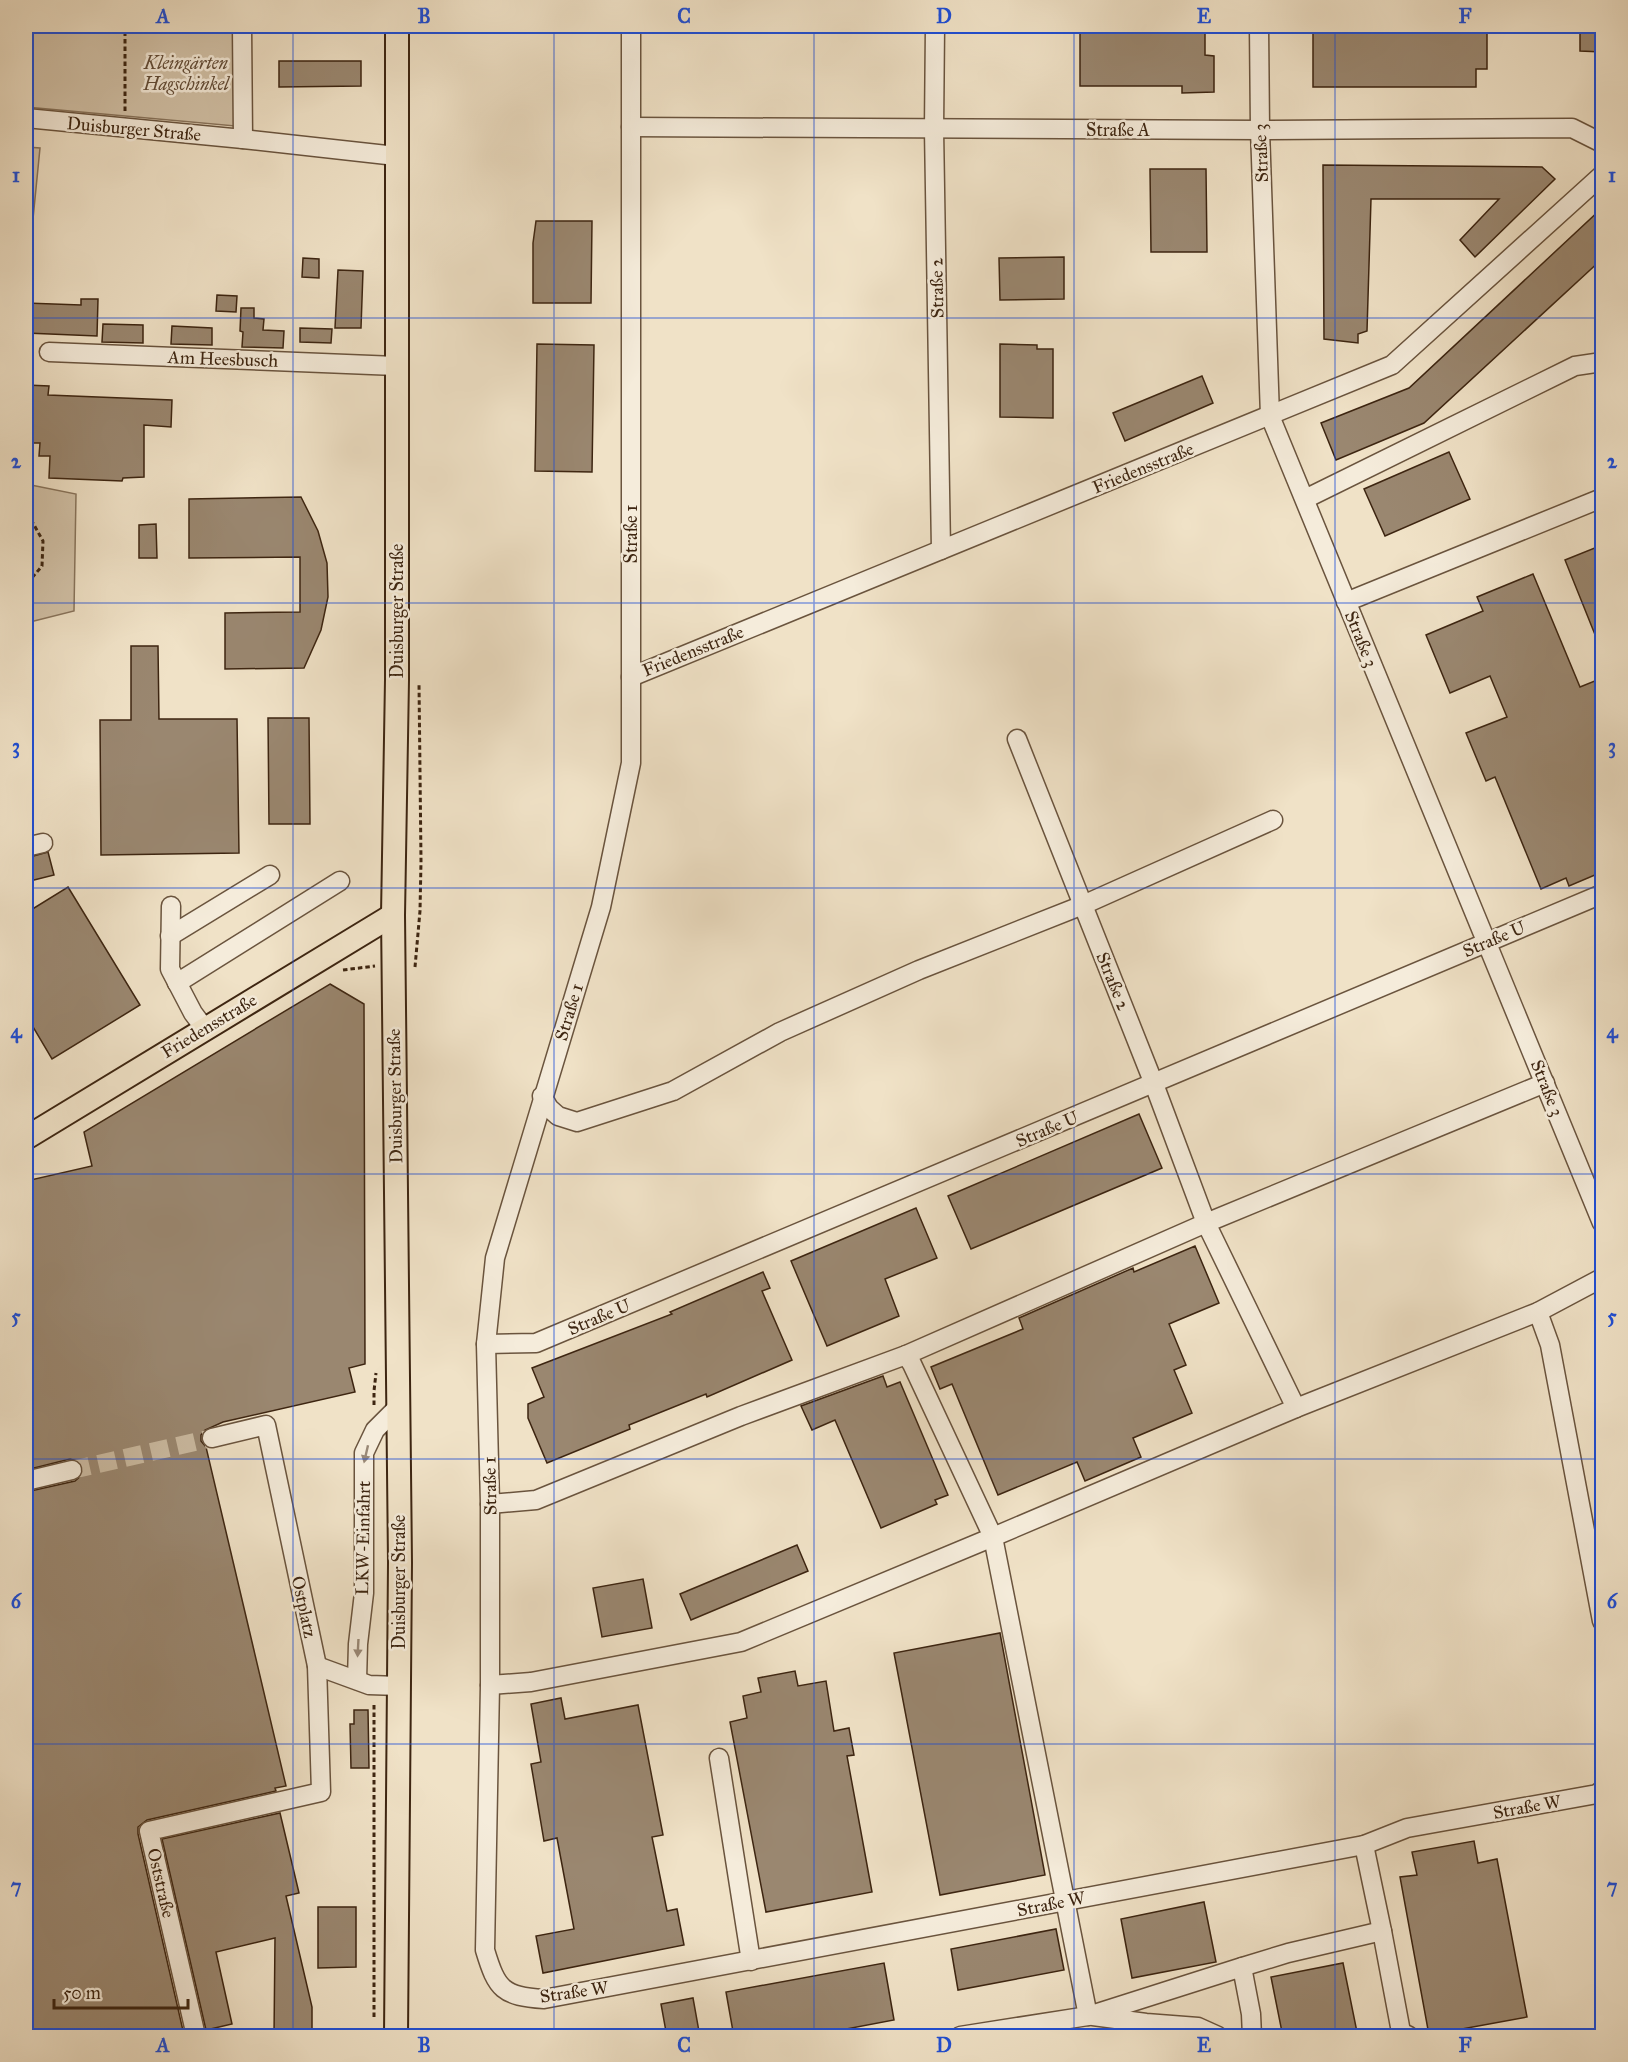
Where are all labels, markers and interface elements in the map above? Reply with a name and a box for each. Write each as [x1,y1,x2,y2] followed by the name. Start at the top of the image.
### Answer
[154,4,170,28] text: A
[417,4,431,28] text: B
[677,4,691,28] text: C
[936,4,952,28] text: D
[1197,4,1212,28] text: E
[1458,4,1472,28] text: F
[142,52,231,95] park label: Kleingärten Hagschinkel
[66,112,202,147] street label: Duisburger Straße
[1086,119,1150,141] street label: Straße A
[1249,123,1273,183] street label: Straße 3
[12,163,20,187] text: 1
[1608,163,1616,187] text: 1
[925,257,949,319] street label: Straße 2
[166,346,279,372] street label: Am Heesbusch
[1089,438,1197,498] street label: Friedensstraße
[11,449,22,473] text: 2
[1607,449,1618,473] text: 2
[620,505,642,563] street label: Straße 1
[386,544,409,678] street label: Duisburger Straße
[1340,608,1382,670] street label: Straße 3
[639,621,747,681] street label: Friedensstraße
[12,734,20,759] text: 3
[1608,734,1616,759] text: 3
[1459,916,1529,962] street label: Straße U
[1091,949,1135,1013] street label: Straße 2
[550,981,588,1043] street label: Straße 1
[157,989,261,1063] street label: Friedensstraße
[10,1019,22,1044] text: 4
[1606,1019,1618,1044] text: 4
[383,1028,408,1164] street label: Duisburger Straße
[1526,1057,1568,1119] street label: Straße 3
[1012,1106,1082,1152] street label: Straße U
[564,1294,634,1340] street label: Straße U
[11,1304,21,1328] text: 5
[1607,1304,1617,1328] text: 5
[361,1445,371,1463] one-way arrow
[478,1456,502,1516] street label: Straße 1
[351,1480,375,1595] street label: LKW-Einfahrt
[388,1515,411,1649] street label: Duisburger Straße
[287,1574,321,1640] street label: Ostplatz
[11,1589,23,1613] text: 6
[1607,1589,1619,1613] text: 6
[353,1638,362,1657] one-way arrow
[1491,1790,1564,1824] street label: Straße W
[142,1846,180,1920] street label: Oststraße
[11,1874,22,1898] text: 7
[1607,1874,1618,1898] text: 7
[1015,1886,1088,1921] street label: Straße W
[54,1972,188,2010] scale bar
[538,1976,611,2008] street label: Straße W
[63,1982,101,2004] text: 50 m
[154,2033,170,2057] text: A
[417,2033,431,2057] text: B
[677,2033,691,2057] text: C
[936,2033,952,2057] text: D
[1197,2033,1212,2057] text: E
[1458,2033,1472,2057] text: F

